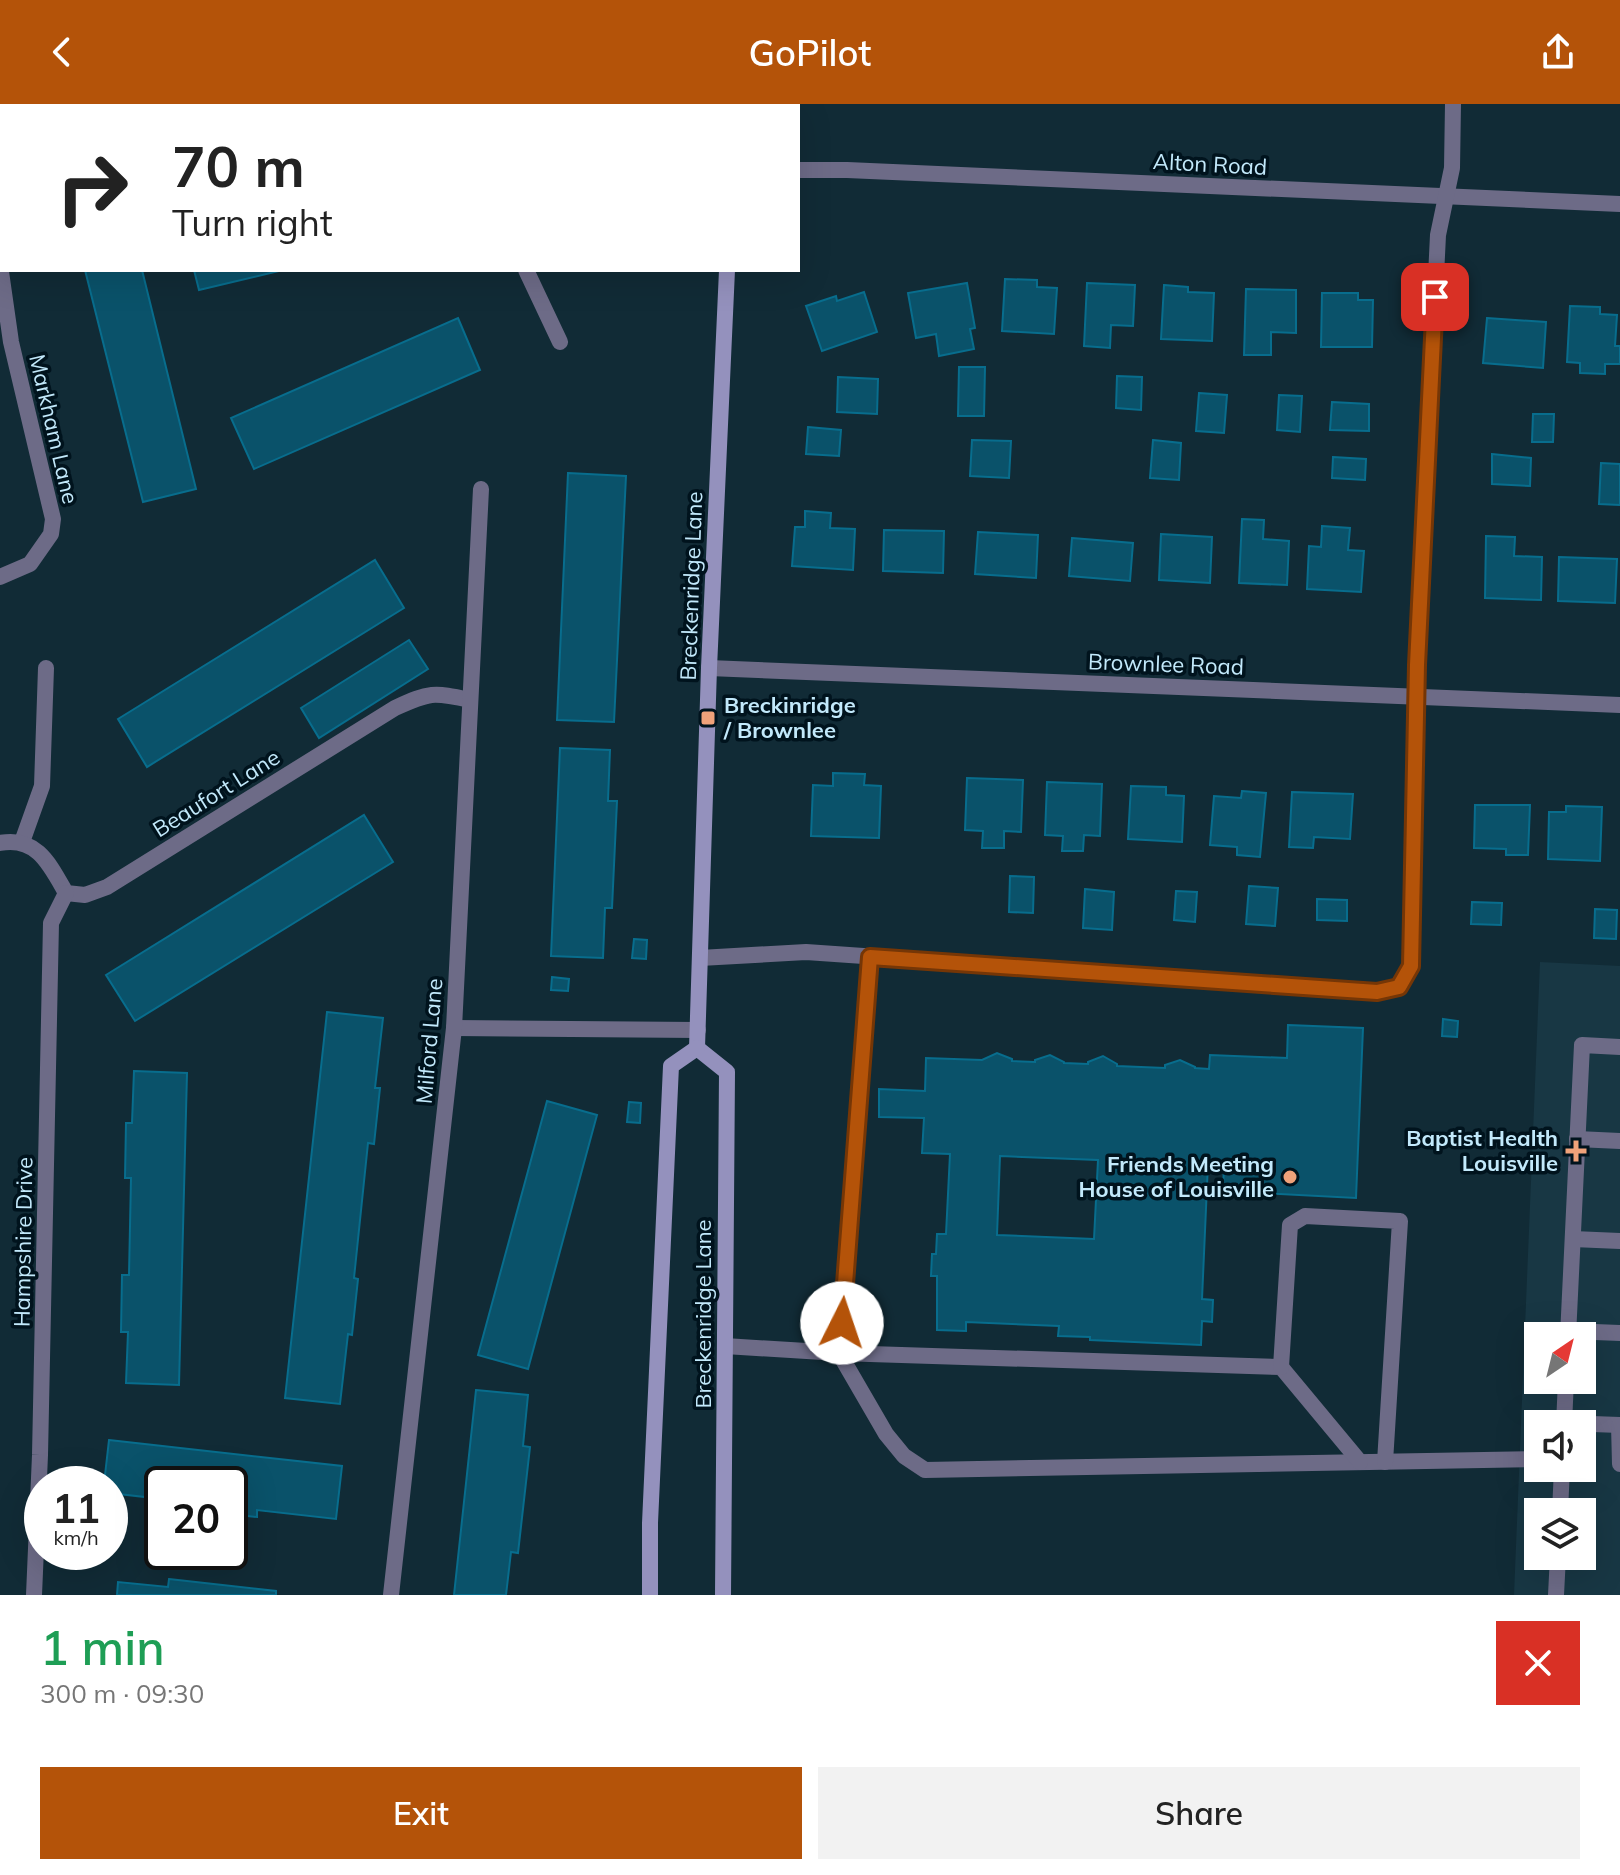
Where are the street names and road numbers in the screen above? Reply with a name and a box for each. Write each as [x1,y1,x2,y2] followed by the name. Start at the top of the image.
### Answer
[1152,147,1268,181] street label: Alton Road
[23,352,85,506] street label: Markham Lane
[674,491,708,681] street label: Breckenridge Lane
[1088,647,1244,681] street label: Brownlee Road
[147,743,285,843] street label: Beaufort Lane
[410,977,448,1105] street label: Milford Lane
[8,1157,38,1327] street label: Hampshire Drive
[689,1219,717,1409] street label: Breckenridge Lane

